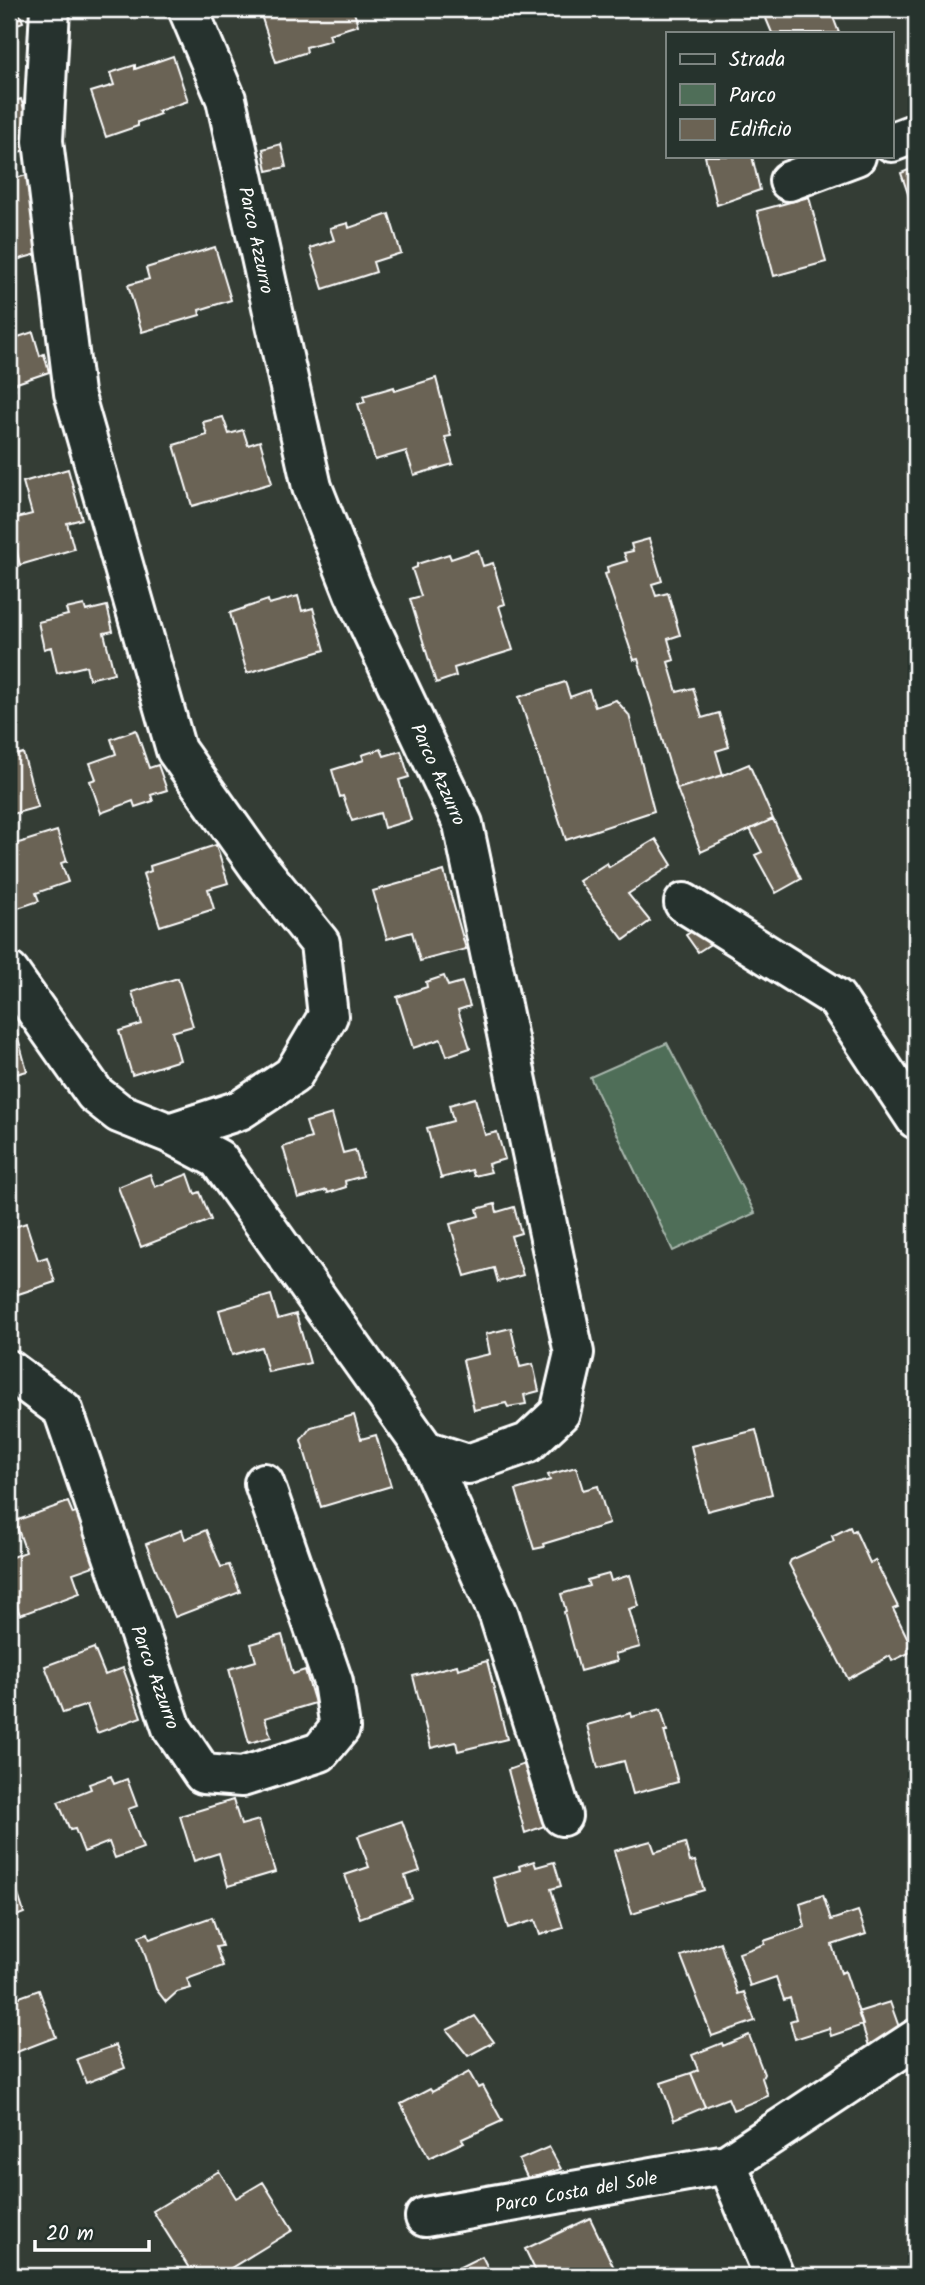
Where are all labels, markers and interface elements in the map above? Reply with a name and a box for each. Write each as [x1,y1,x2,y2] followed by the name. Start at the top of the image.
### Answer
[666,32,894,158] legend
[729,44,785,77] text: Strada
[729,80,776,113] text: Parco
[729,114,792,147] text: Edificio
[229,184,281,297] street label: Parco Azzurro
[401,719,473,831] street label: Parco Azzurro
[121,1621,187,1734] street label: Parco Azzurro
[493,2164,660,2222] street label: Parco Costa del Sole
[35,2208,149,2252] scale bar
[46,2218,94,2251] text: 20 m

